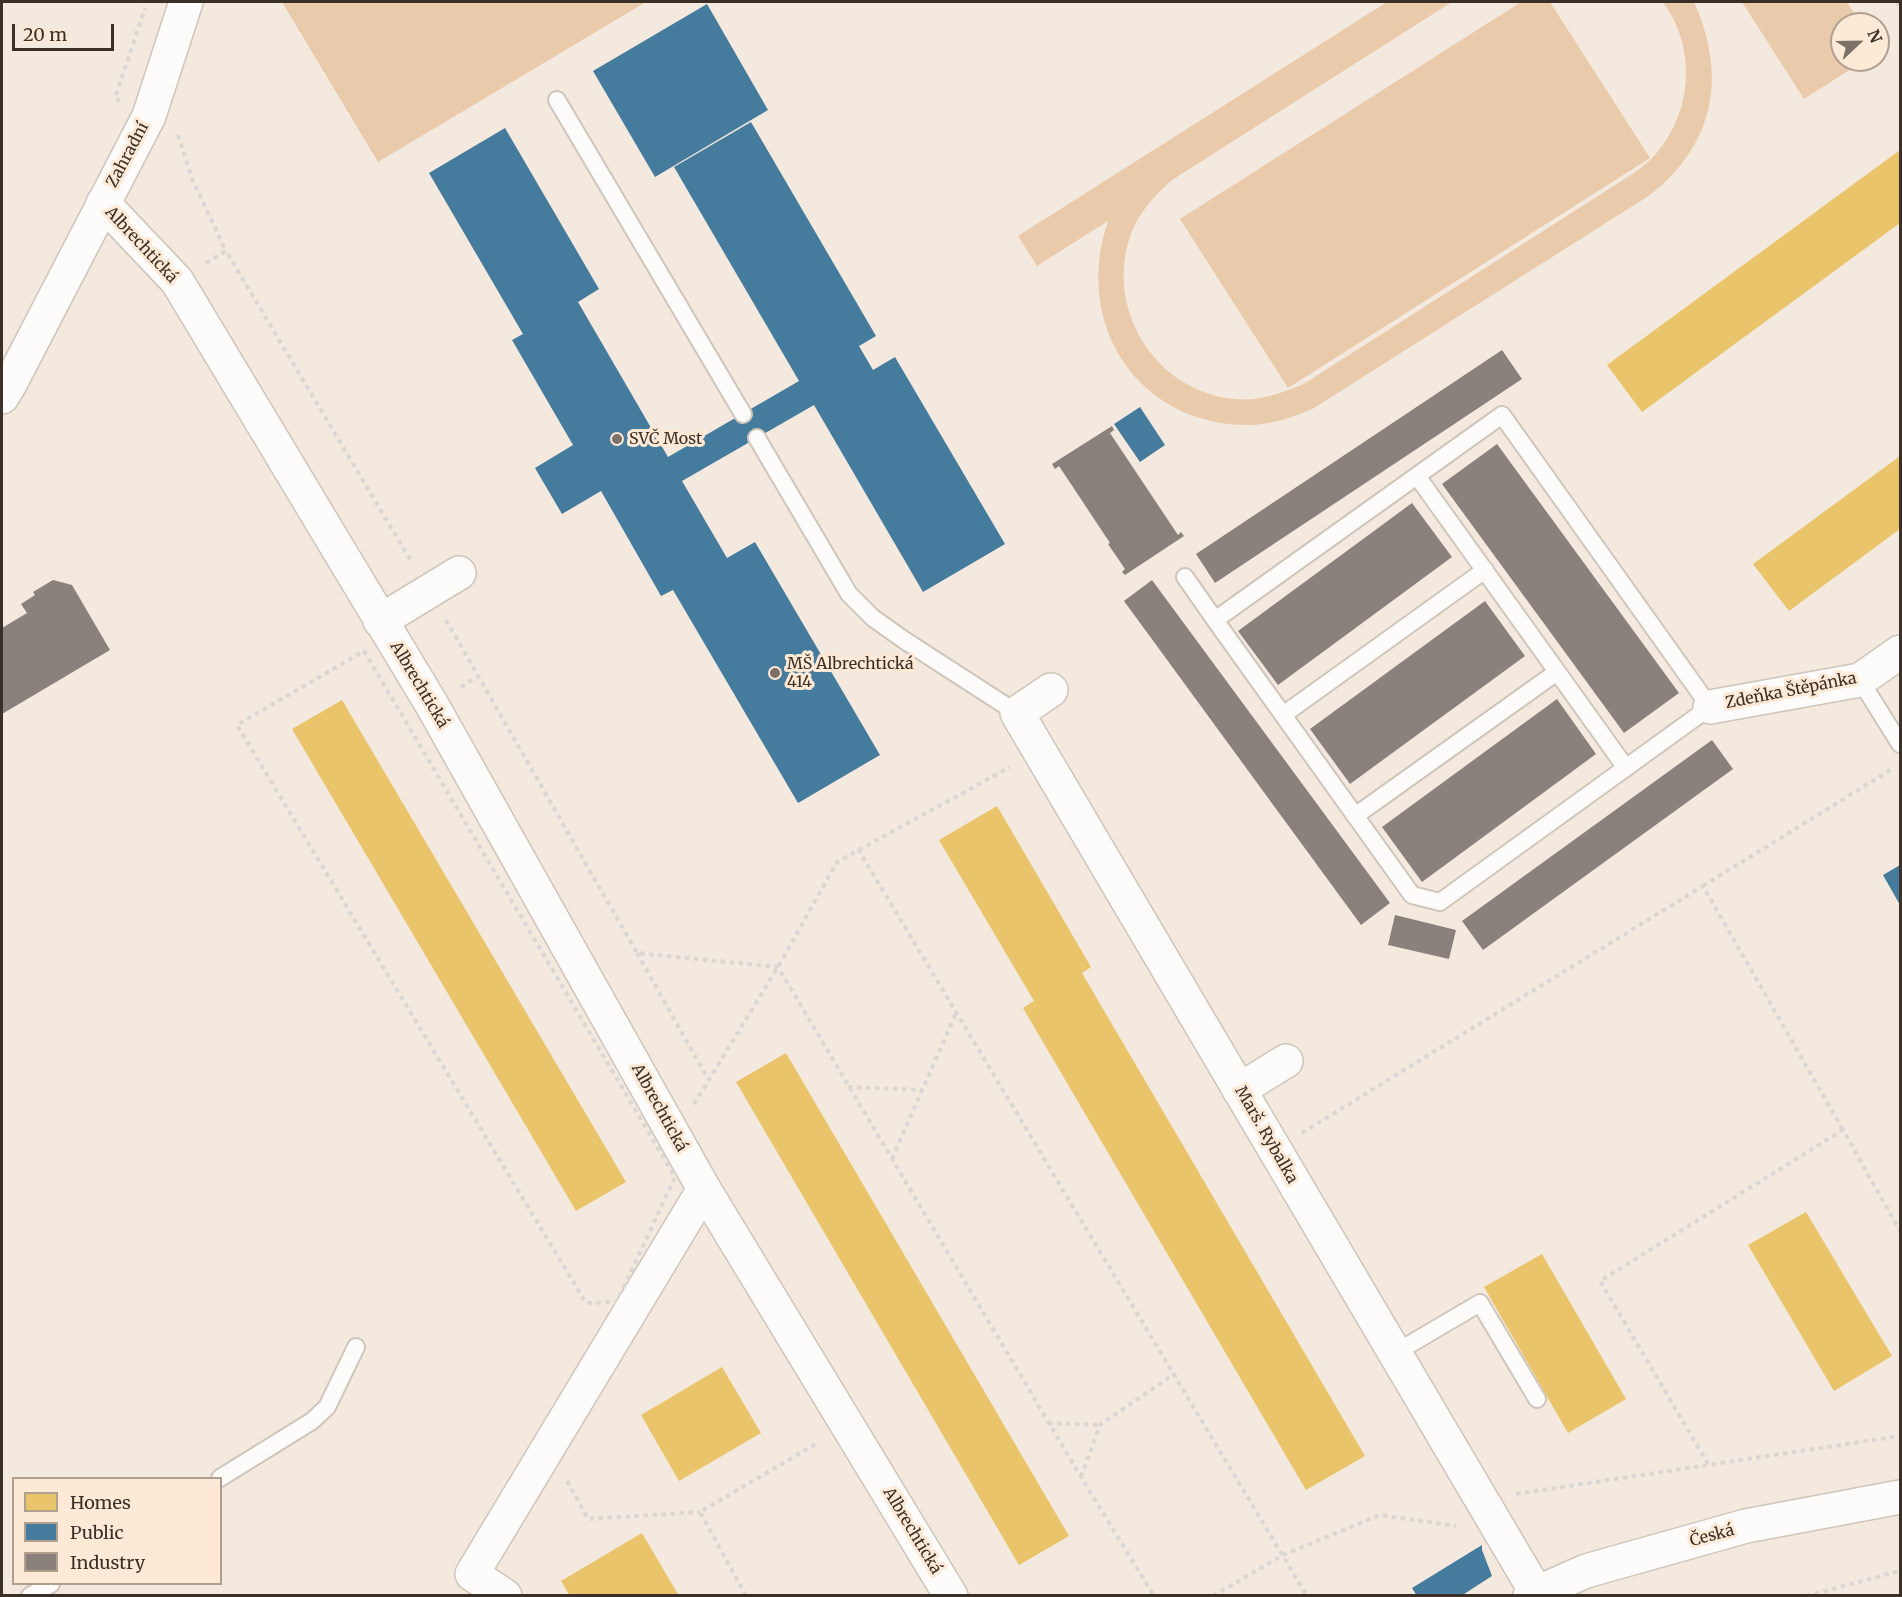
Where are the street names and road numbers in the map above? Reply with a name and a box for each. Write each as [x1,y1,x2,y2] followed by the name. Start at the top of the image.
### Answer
[103,119,153,191] street label: Zahradní
[101,203,181,287] street label: Albrechtická
[386,638,452,732] street label: Albrechtická
[1724,669,1858,713] street label: Zdeňka Štěpánka
[627,1061,691,1155] street label: Albrechtická
[1230,1083,1302,1187] street label: Marš. Rybalka
[879,1484,945,1578] street label: Albrechtická
[1688,1521,1736,1551] street label: Česká

